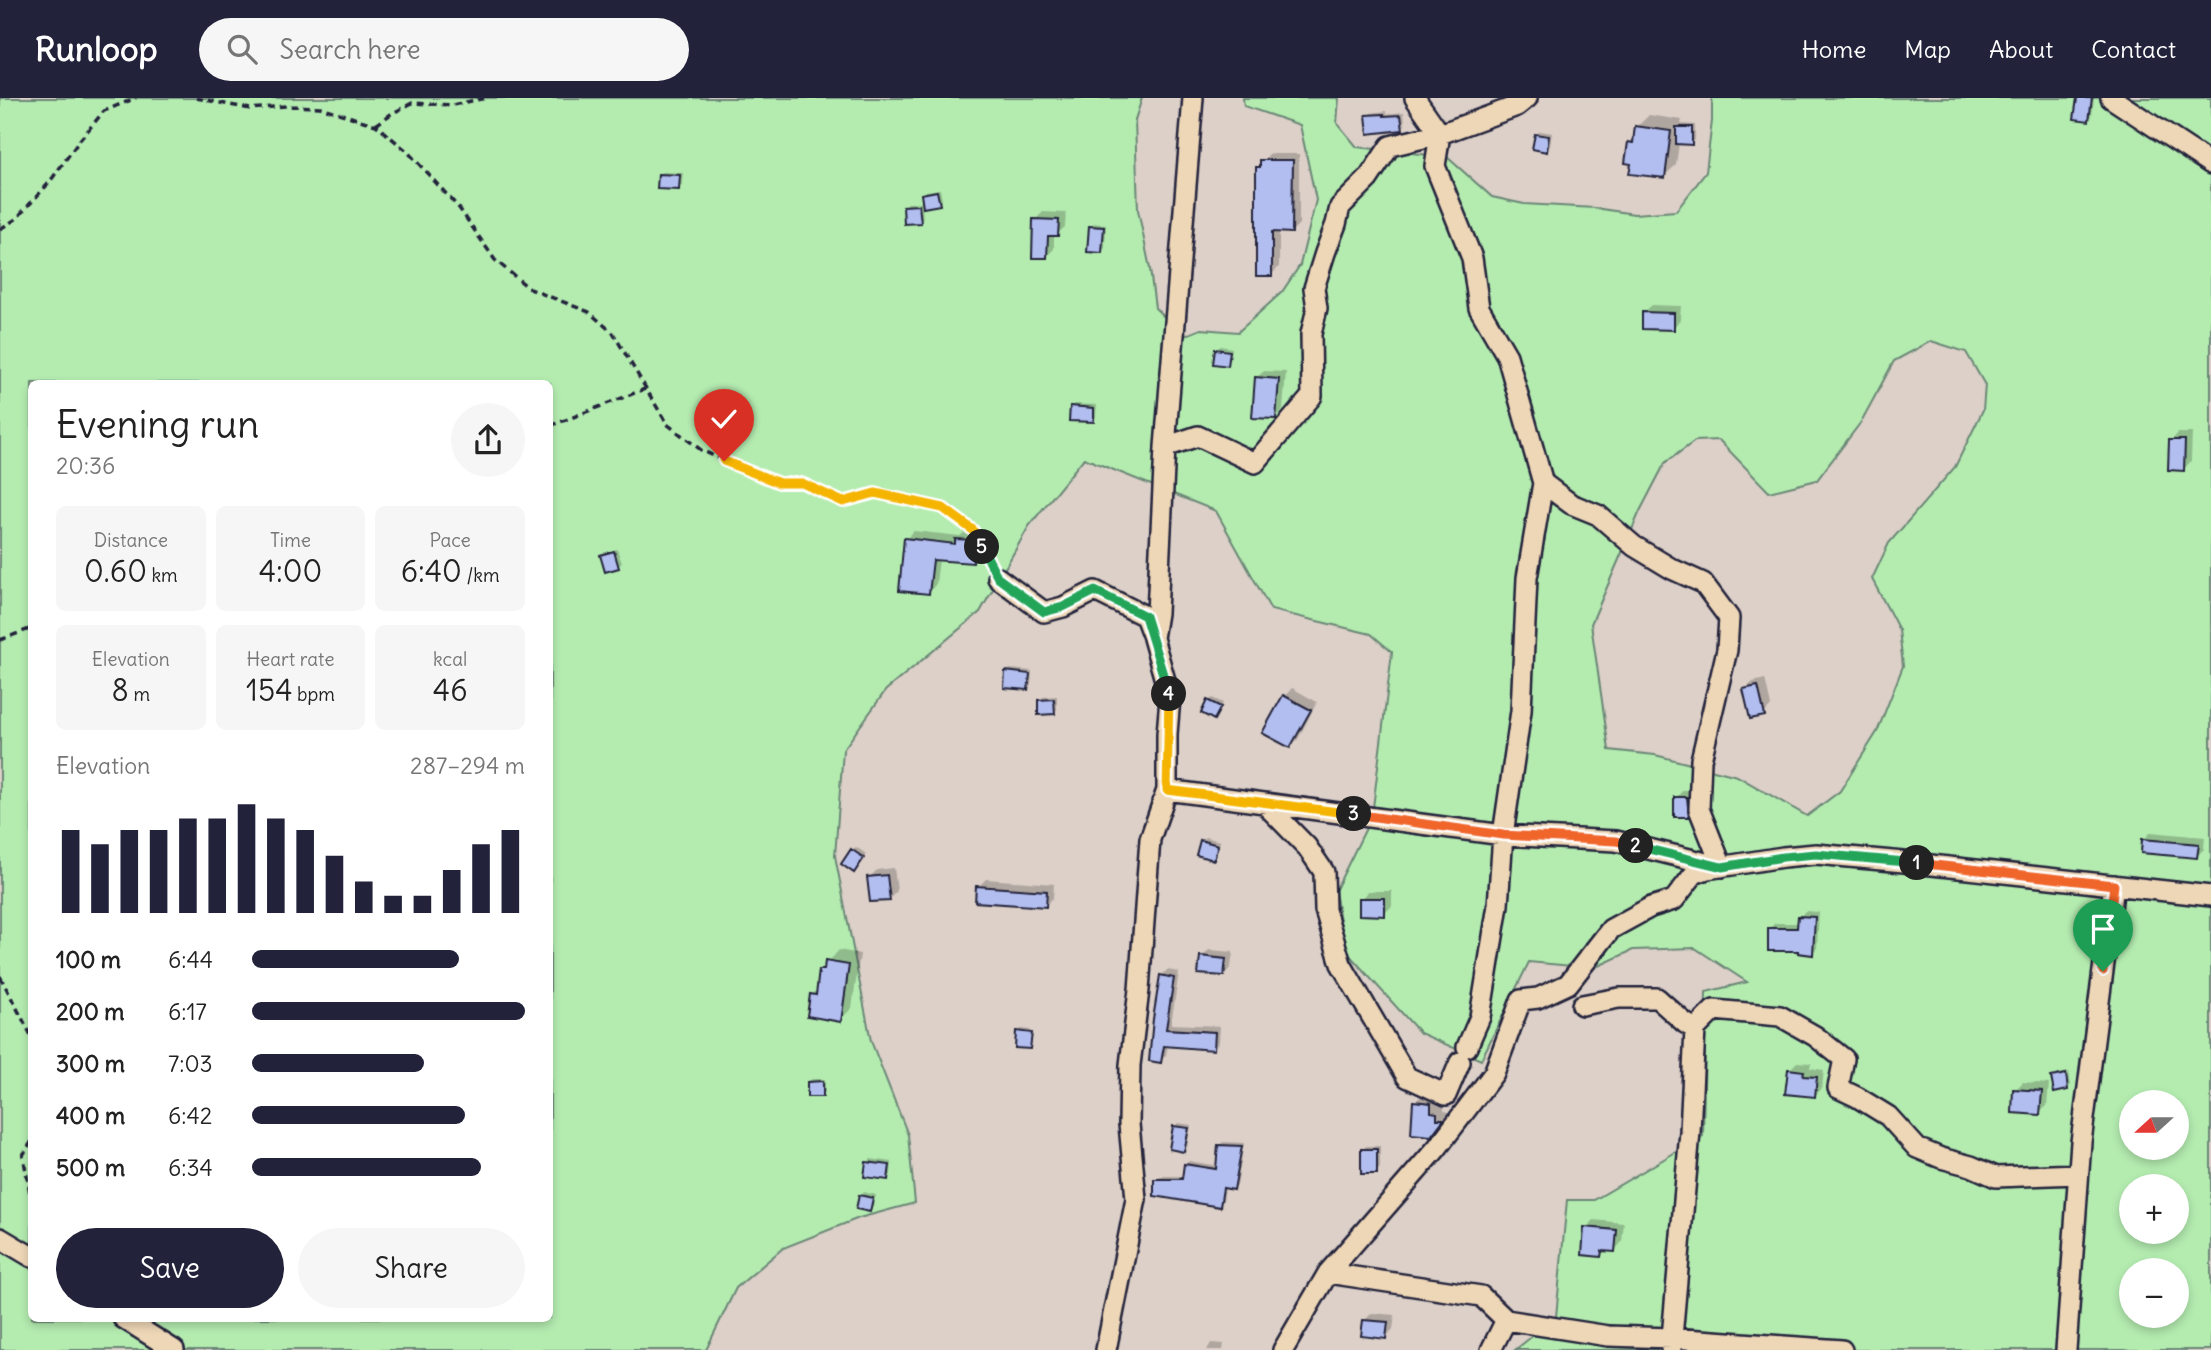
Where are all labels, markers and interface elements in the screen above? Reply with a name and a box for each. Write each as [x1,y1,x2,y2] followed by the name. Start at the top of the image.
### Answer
[199,18,689,81] search box
[35,28,157,70] text: Runloop
[223,30,261,68] icon: search
[279,33,420,66] text: Search here
[1802,34,1866,64] text: Home
[1904,34,1951,64] text: Map
[1989,34,2053,64] text: About
[2091,34,2176,64] text: Contact
[694,389,754,461] pin
[705,400,743,438] icon: check
[56,401,259,448] text: Evening run
[451,403,525,477] button: share
[56,451,115,480] text: 20:36
[94,528,168,552] text: Distance
[270,528,311,552] text: Time
[430,528,471,552] text: Pace
[964,530,1000,564] pin: 5
[976,534,987,558] text: 5
[84,552,147,590] text: 0.60
[259,552,322,590] text: 4:00
[401,552,462,590] text: 6:40
[147,563,178,587] text: km
[462,563,500,587] text: /km
[92,647,170,671] text: Elevation
[246,647,335,671] text: Heart rate
[433,647,467,671] text: kcal
[112,671,129,709] text: 8
[246,671,292,709] text: 154
[433,671,467,709] text: 46
[1152,676,1186,712] pin: 4
[1163,681,1174,705] text: 4
[129,682,150,706] text: m
[292,682,335,706] text: bpm
[56,751,150,780] text: Elevation
[410,751,525,780] text: 287–294 m
[1336,796,1372,832] pin: 3
[1348,801,1359,825] text: 3
[1618,828,1654,864] pin: 2
[1630,833,1641,857] text: 2
[1899,846,1934,880] pin: 1
[1913,850,1920,874] text: 1
[2073,899,2133,971] pin
[2084,910,2122,948] icon: arrive
[56,945,121,974] text: 100 m
[168,945,213,974] text: 6:44
[56,997,125,1026] text: 200 m
[168,997,207,1026] text: 6:17
[56,1049,125,1078] text: 300 m
[168,1049,213,1078] text: 7:03
[2119,1090,2189,1160] north arrow
[2119,1090,2189,1328] map controls
[56,1101,125,1130] text: 400 m
[168,1101,212,1130] text: 6:42
[56,1153,125,1182] text: 500 m
[168,1153,213,1182] text: 6:34
[2119,1174,2189,1244] button: +
[56,1228,284,1308] button: Save
[298,1228,525,1308] button: Share
[2119,1258,2189,1328] button: −

